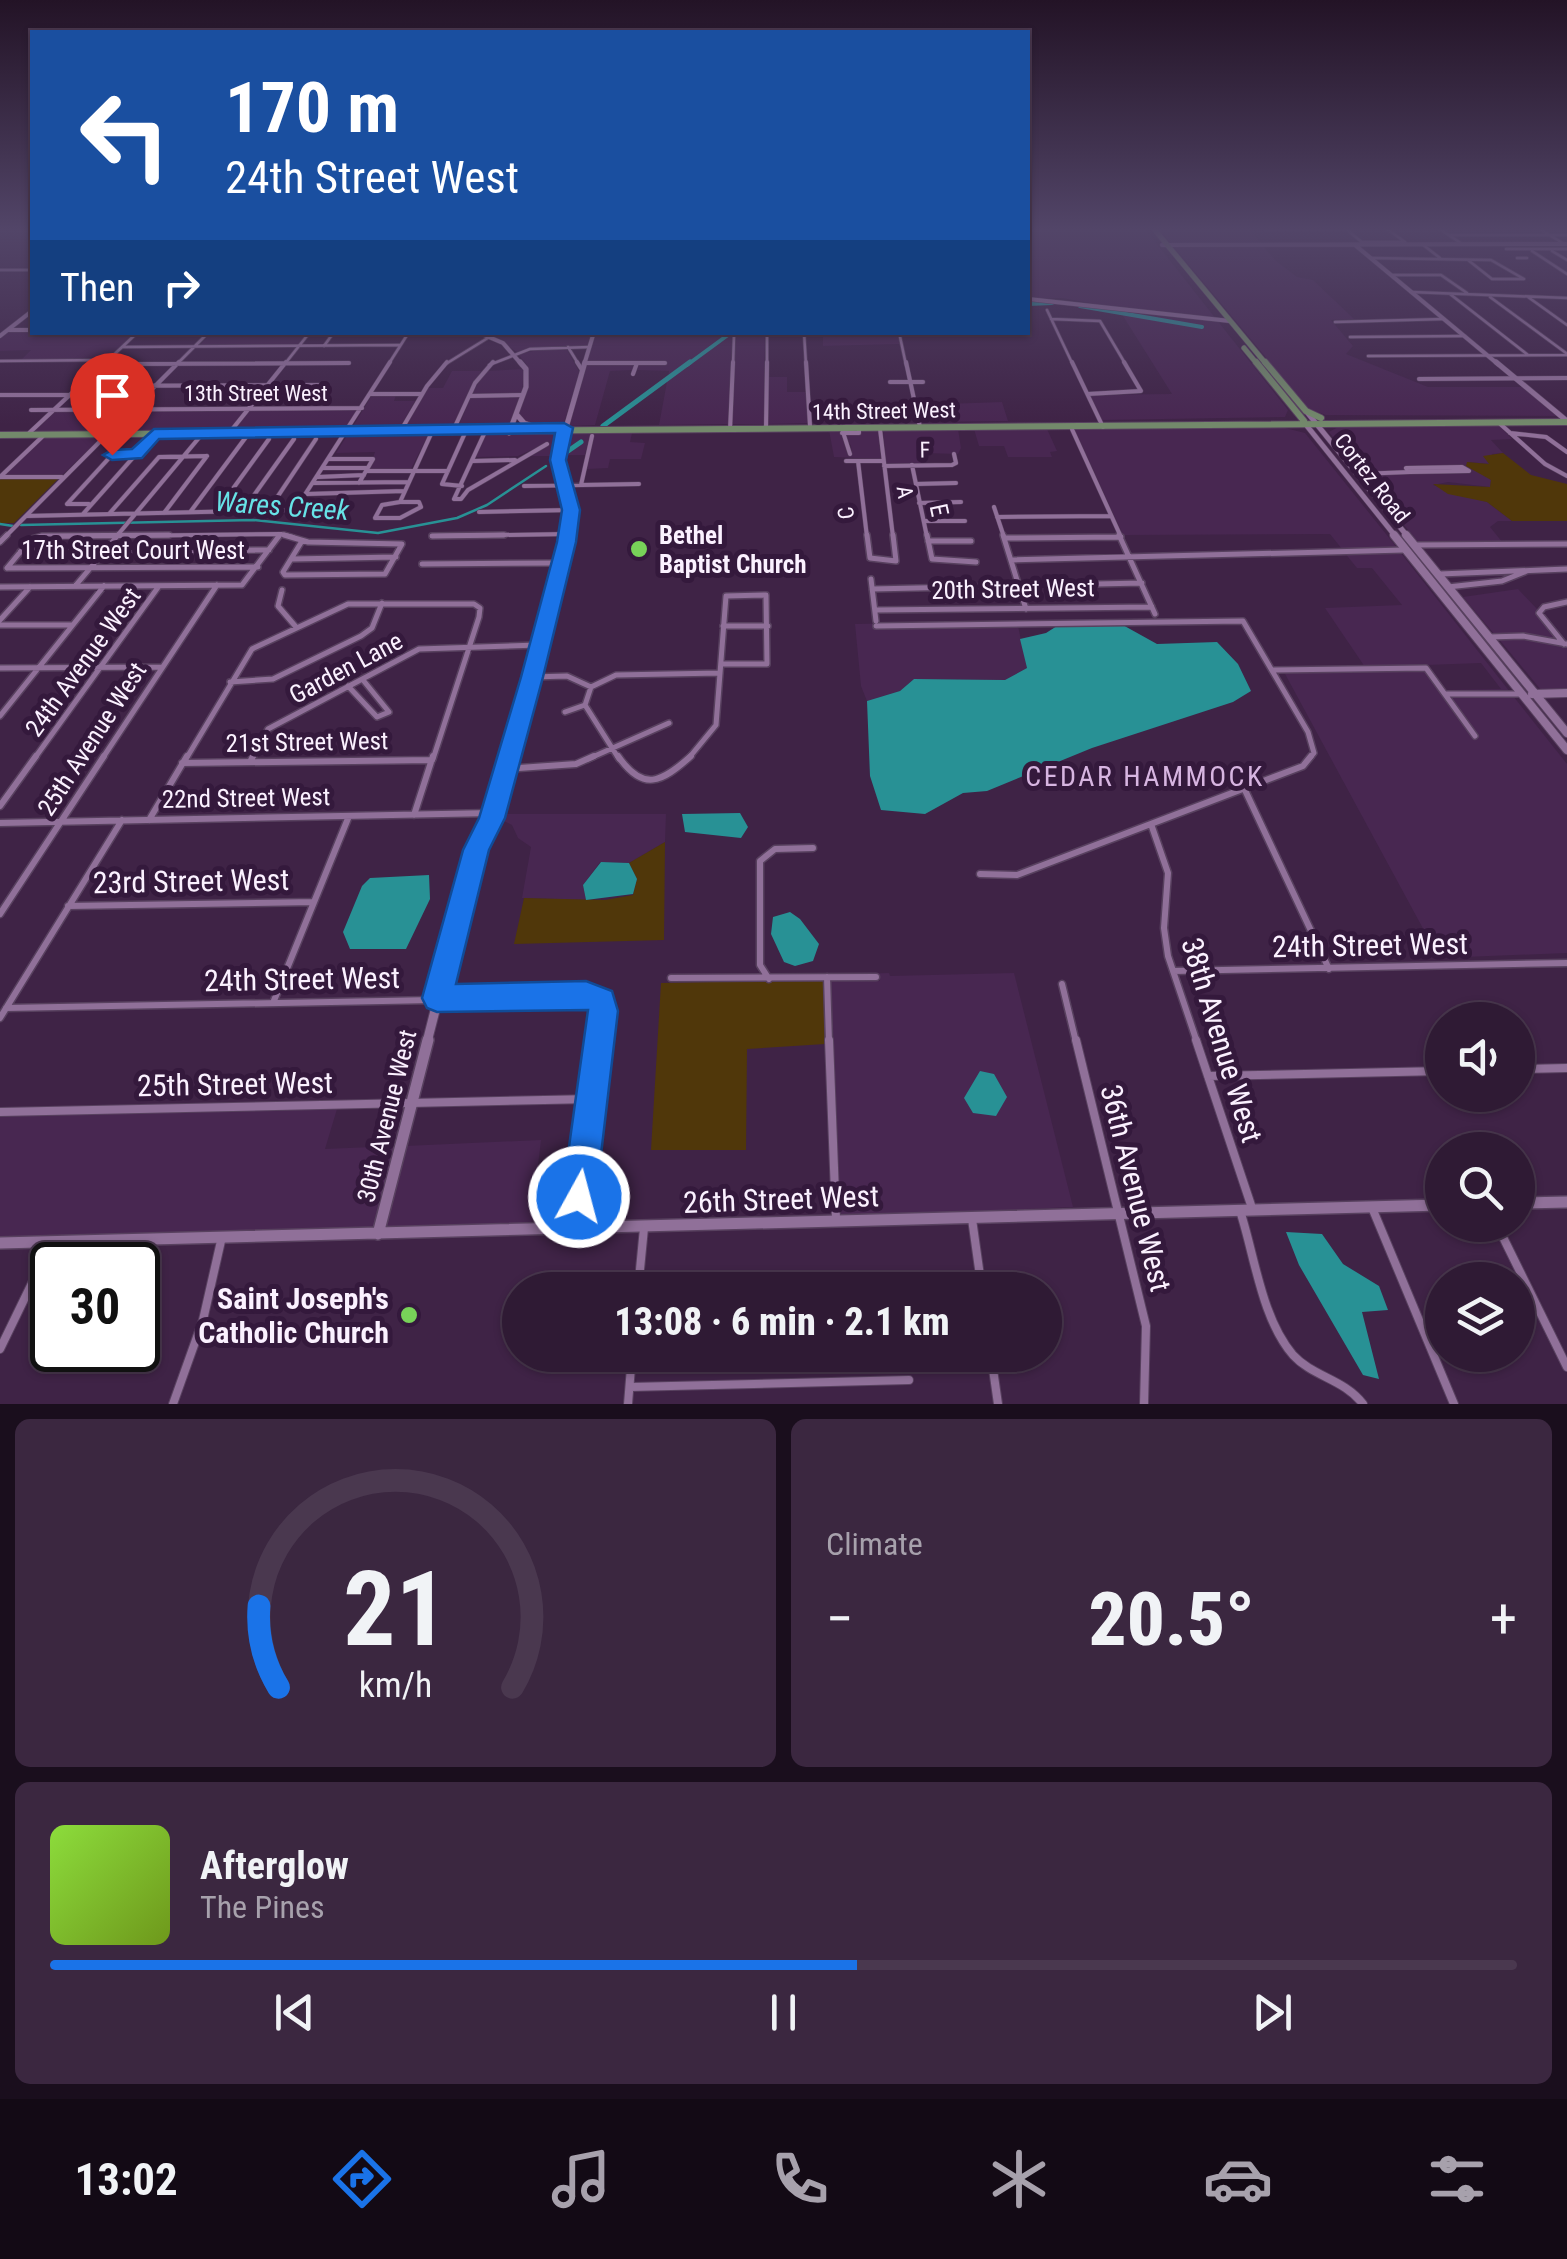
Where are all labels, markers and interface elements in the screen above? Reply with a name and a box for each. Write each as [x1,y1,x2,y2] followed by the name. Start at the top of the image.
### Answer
[225,67,399,149] text: 170 m
[60,70,190,200] icon: left
[225,151,519,204] text: 24th Street West
[154,260,209,315] icon: right
[60,266,134,310] text: Then
[70,353,155,456] pin
[85,368,140,423] icon: arrive
[184,381,328,406] street label: 13th Street West
[812,397,956,425] street label: 14th Street West
[1329,428,1415,528] street label: Cortez Road
[919,437,931,463] street label: F
[892,484,918,501] street label: A
[214,485,351,527] water label: Wares Creek
[924,501,954,519] street label: E
[833,505,859,521] street label: C
[659,521,807,579] place label: Bethel Baptist Church
[21,536,245,565] street label: 17th Street Court West
[628,538,650,560] marker: Bethel Baptist Church
[931,573,1095,605] street label: 20th Street West
[19,582,147,742] street label: 24th Avenue West
[285,626,407,710] street label: Garden Lane
[32,657,152,821] street label: 25th Avenue West
[225,726,389,758] street label: 21st Street West
[1025,760,1265,793] district label: CEDAR HAMMOCK
[162,782,330,814] street label: 22nd Street West
[92,862,290,900] street label: 23rd Street West
[1272,926,1468,964] street label: 24th Street West
[1174,933,1270,1147] street label: 38th Avenue West
[204,960,400,998] street label: 24th Street West
[1425,1002,1535,1372] map controls
[1425,1002,1535,1112] button: sound
[352,1027,422,1205] street label: 30th Avenue West
[137,1065,333,1103] street label: 25th Street West
[1093,1081,1179,1295] street label: 36th Avenue West
[1425,1132,1535,1242] button: search
[527,1145,631,1249] position arrow
[682,1178,880,1220] street label: 26th Street West
[30,1242,160,1372] speed limit sign: 30
[1425,1262,1535,1372] button: layers
[198,1281,389,1350] place label: Saint Joseph's Catholic Church
[614,1300,950,1344] text: 13:08 · 6 min · 2.1 km
[398,1304,420,1326] marker: Saint Joseph's Catholic Church
[826,1525,923,1563] text: Climate
[343,1549,448,1670] text: 21
[1089,1575,1255,1663] text: 20.5°
[826,1587,854,1651] text: −
[1490,1587,1517,1651] text: +
[359,1664,432,1706] text: km/h
[200,1844,349,1888] text: Afterglow
[200,1888,325,1926] text: The Pines
[267,1985,322,2040] icon: previous
[756,1985,811,2040] icon: pause
[1245,1985,1300,2040] icon: next
[327,2144,397,2214] icon: directions
[546,2144,616,2214] icon: music
[765,2144,835,2214] icon: phone
[984,2144,1054,2214] icon: climate
[1203,2144,1273,2214] icon: car
[1422,2144,1492,2214] icon: filters
[75,2153,178,2206] text: 13:02

